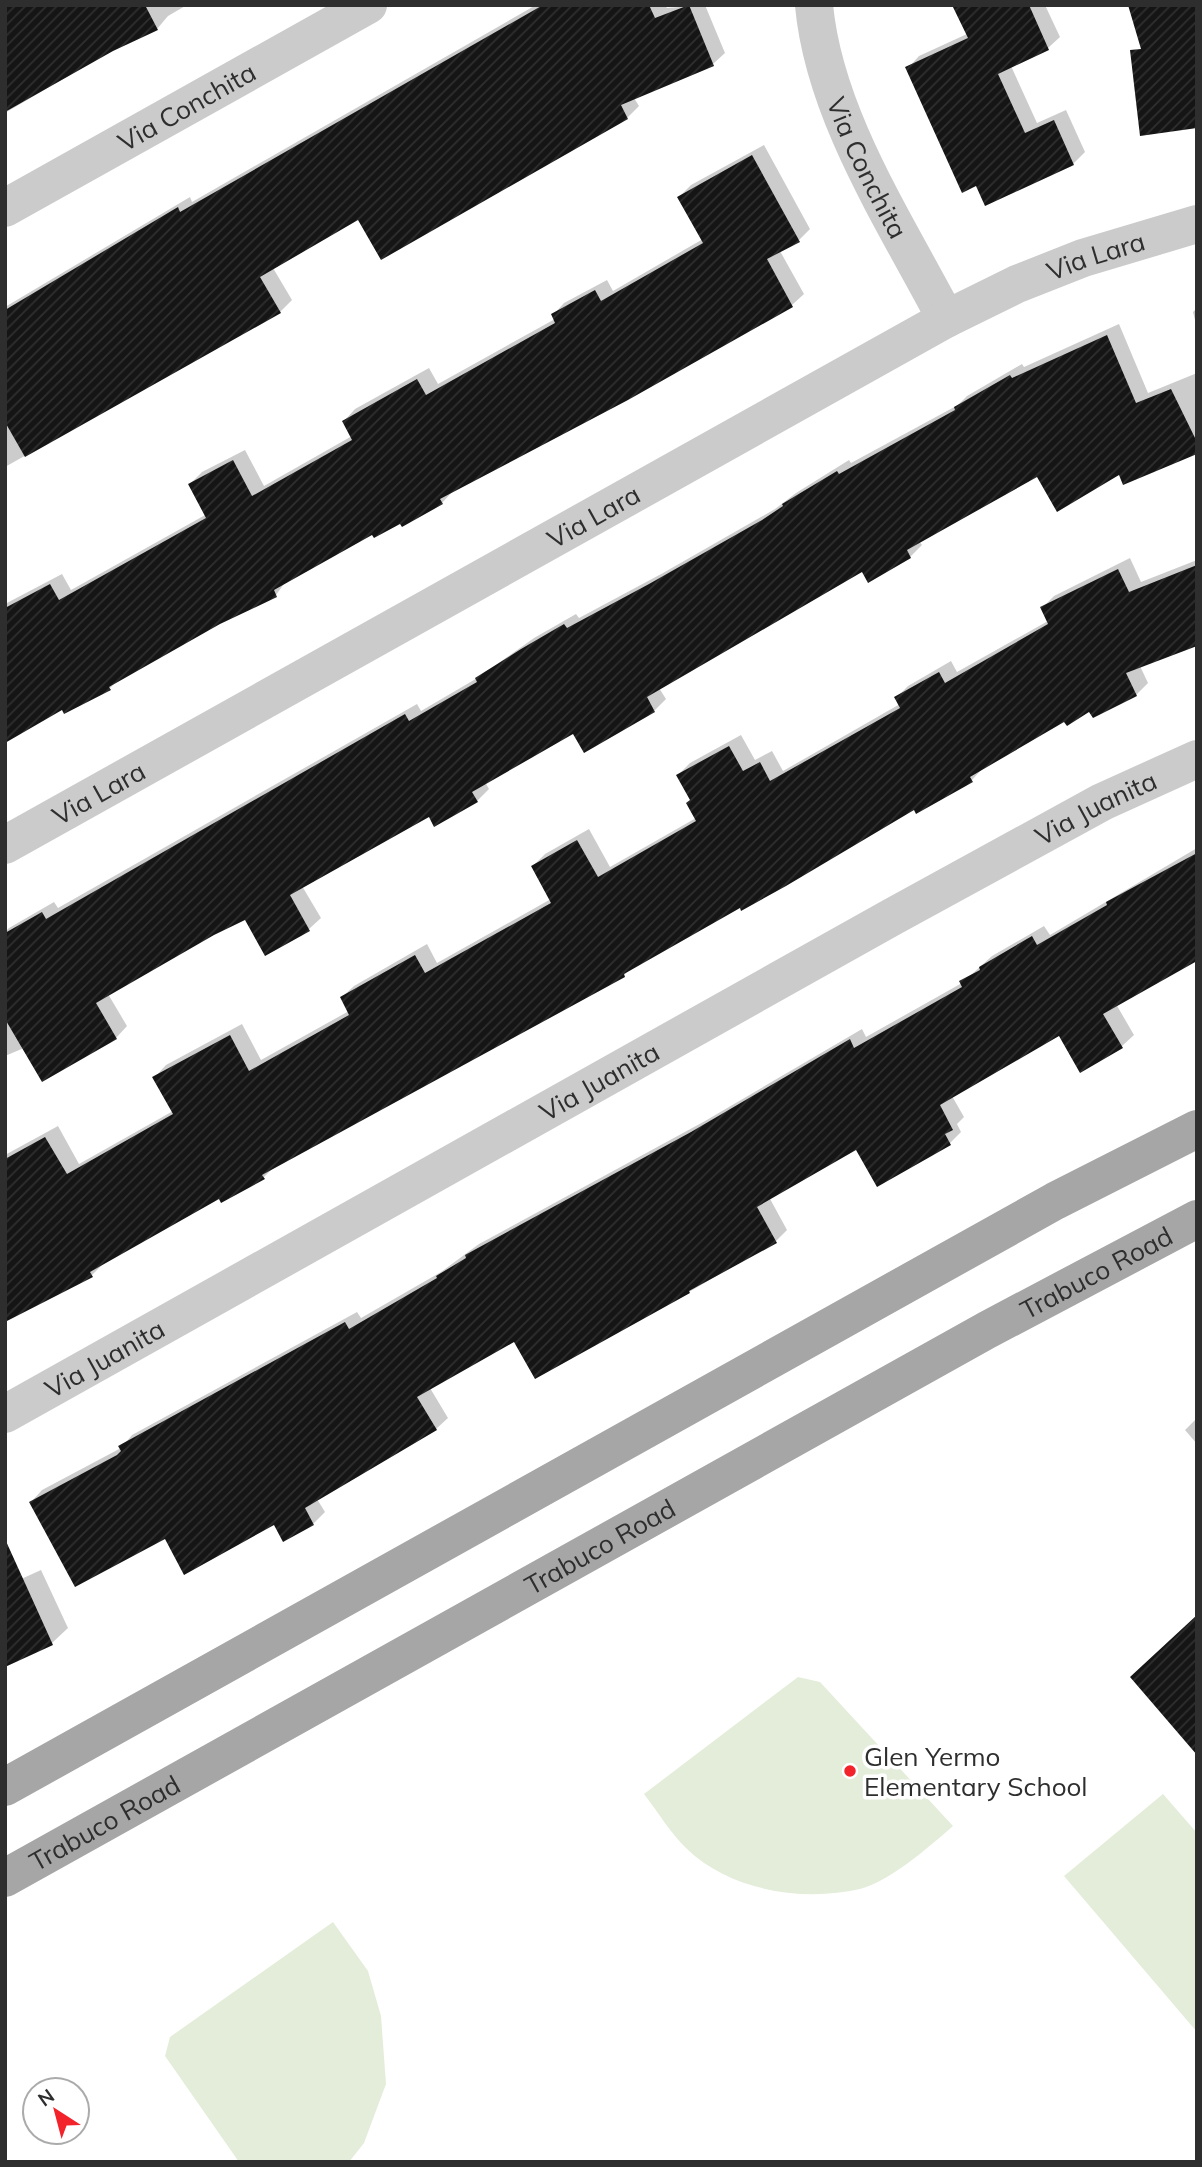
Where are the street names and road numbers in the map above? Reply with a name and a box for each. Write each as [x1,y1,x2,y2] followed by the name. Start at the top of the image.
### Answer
[112,55,261,158] street label: Via Conchita
[820,92,915,244] street label: Via Conchita
[1042,224,1149,287] street label: Via Lara
[541,477,646,555] street label: Via Lara
[46,754,151,832] street label: Via Lara
[1029,763,1162,852] street label: Via Juanita
[533,1034,665,1128] street label: Via Juanita
[1014,1219,1178,1326] street label: Trabuco Road
[39,1312,170,1405] street label: Via Juanita
[519,1491,681,1601] street label: Trabuco Road
[23,1767,186,1878] street label: Trabuco Road

